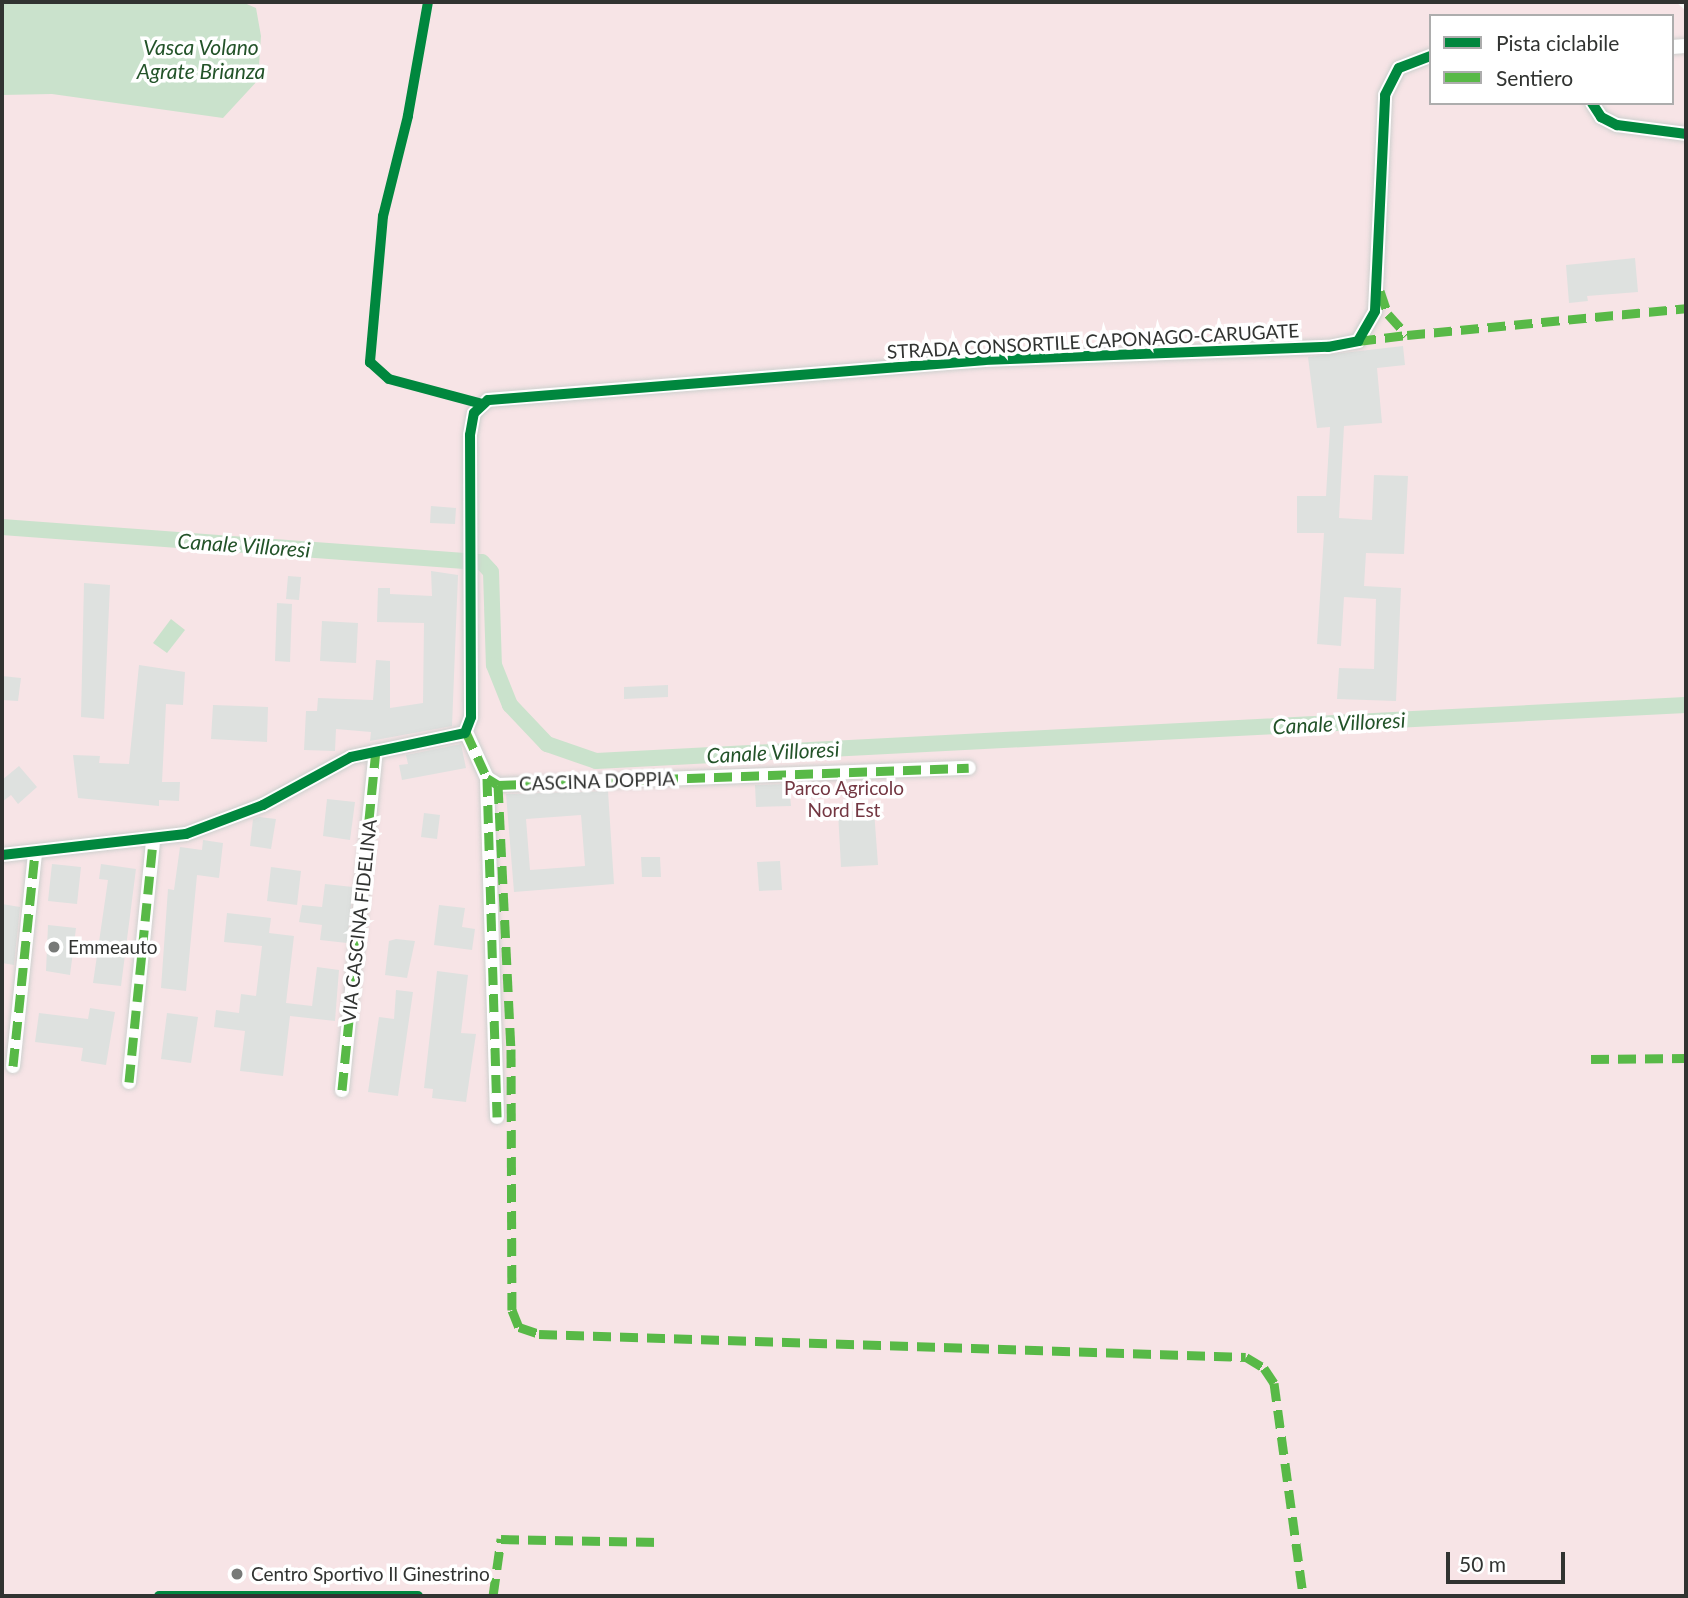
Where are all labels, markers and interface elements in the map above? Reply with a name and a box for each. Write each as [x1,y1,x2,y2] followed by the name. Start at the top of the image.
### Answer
[1429,14,1674,105] legend
[1496,30,1619,55] text: Pista ciclabile
[137,34,265,84] water label: Vasca Volano Agrate Brianza
[1496,65,1573,90] text: Sentiero
[886,319,1300,363] street label: STRADA CONSORTILE CAPONAGO-CARUGATE
[176,528,312,562] water label: Canale Villoresi
[1272,707,1406,739] water label: Canale Villoresi
[706,736,840,768] water label: Canale Villoresi
[518,767,676,795] street label: CASCINA DOPPIA
[784,777,904,821] park label: Parco Agricolo Nord Est
[337,817,381,1025] street label: VIA CASCINA FIDELINA
[68,936,158,958] place label: Emmeauto
[46,939,62,955] marker: Emmeauto
[1450,1538,1569,1582] scale bar
[1459,1551,1506,1576] text: 50 m
[251,1563,490,1585] place label: Centro Sportivo Il Ginestrino
[229,1566,245,1582] marker: Centro Sportivo Il Ginestrino

